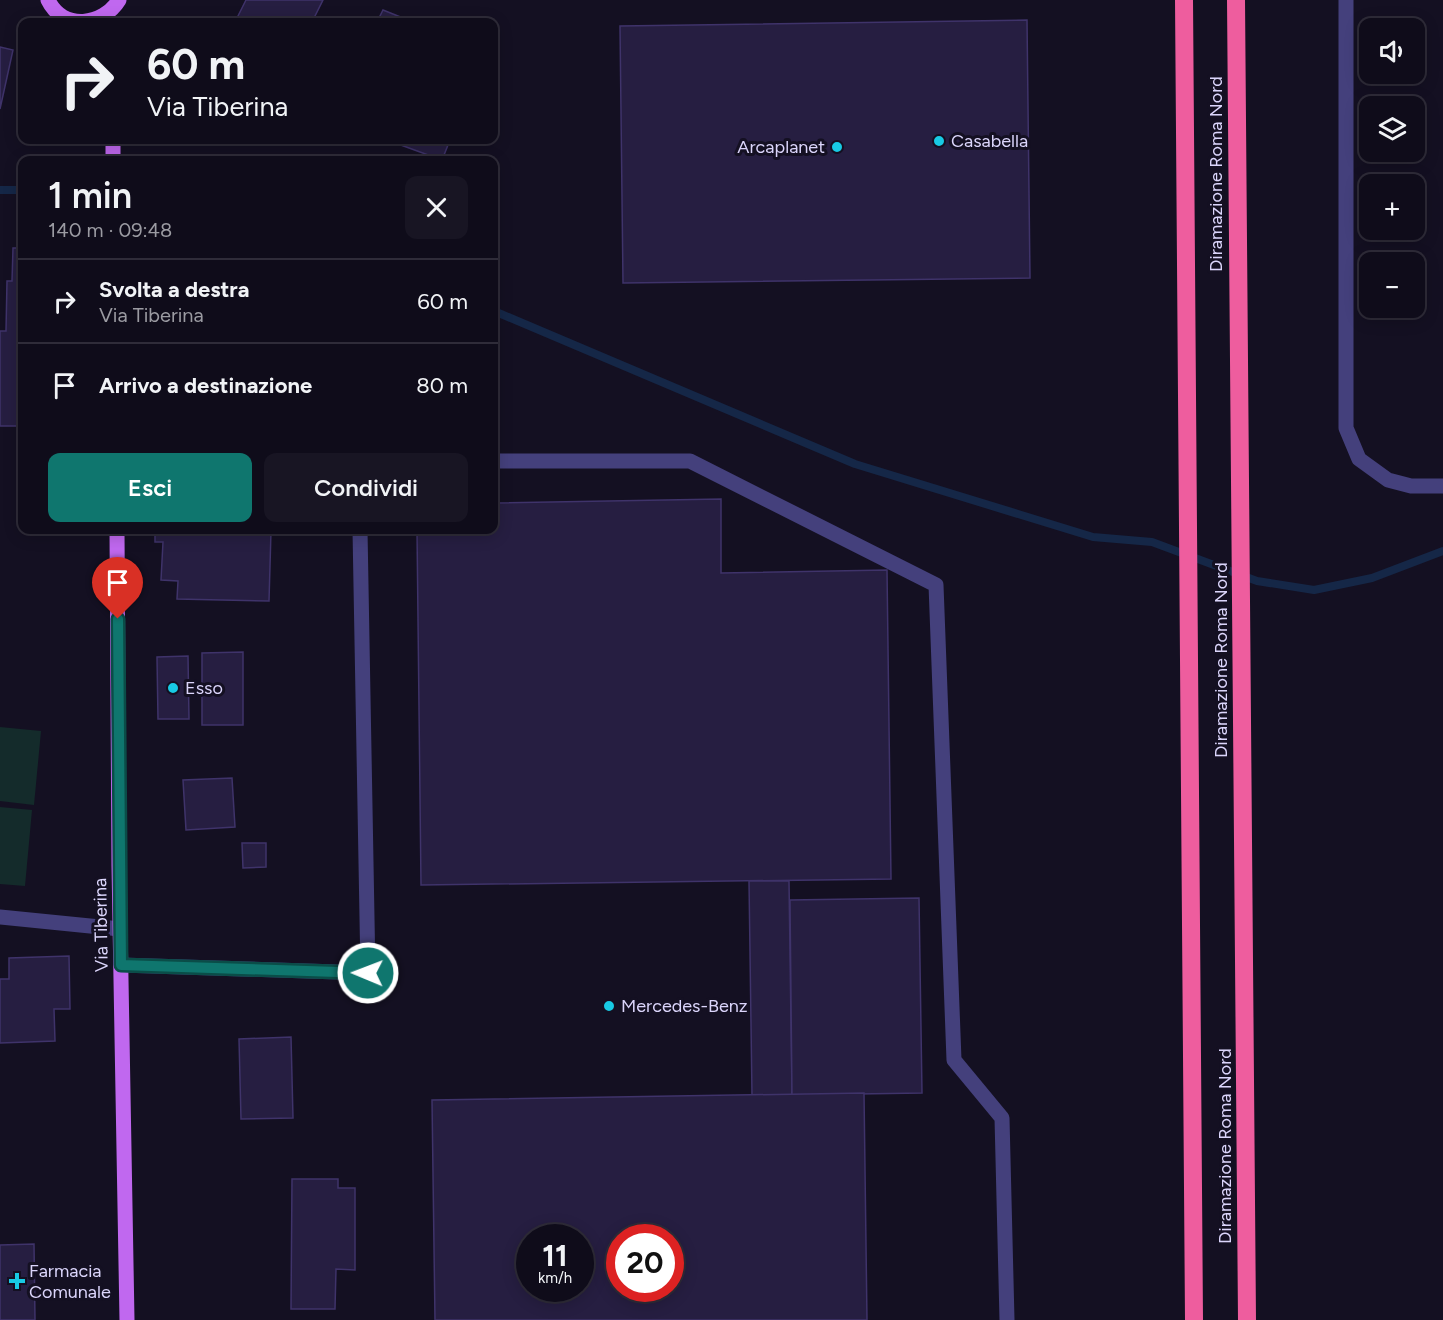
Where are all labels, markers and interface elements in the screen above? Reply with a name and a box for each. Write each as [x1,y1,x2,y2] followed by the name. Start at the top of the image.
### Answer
[1359,18,1425,318] map controls
[1359,18,1425,84] button: sound
[147,39,245,90] text: 60 m
[48,42,126,120] icon: right
[1205,76,1227,272] street label: Diramazione Roma Nord
[147,90,288,123] text: Via Tiberina
[1359,96,1425,162] button: layers
[951,130,1028,152] place label: Casabella
[932,134,946,148] marker: Casabella
[737,136,825,158] place label: Arcaplanet
[830,140,844,154] marker: Arcaplanet
[48,174,132,217] text: 1 min
[1359,174,1425,240] button: +
[405,176,468,239] button: close
[48,218,172,242] text: 140 m · 09:48
[1359,252,1425,318] button: −
[99,276,249,303] text: Svolta a destra
[48,285,81,318] icon: right
[417,288,468,315] text: 60 m
[99,303,204,327] text: Via Tiberina
[48,369,81,402] icon: arrive
[99,372,312,399] text: Arrivo a destinazione
[416,372,468,399] text: 80 m
[48,453,252,522] button: Esci
[264,453,468,522] button: Condividi
[92,557,143,619] pin
[1210,562,1232,758] street label: Diramazione Roma Nord
[101,566,134,599] icon: arrive
[185,677,223,699] place label: Esso
[166,681,180,695] marker: Esso
[89,878,113,972] street label: Via Tiberina
[336,941,400,1005] position arrow
[621,995,748,1017] place label: Mercedes-Benz
[602,999,616,1013] marker: Mercedes-Benz
[1214,1048,1236,1244] street label: Diramazione Roma Nord
[606,1224,684,1302] speed limit sign: 20
[542,1237,568,1274] text: 11
[29,1260,111,1303] place label: Farmacia Comunale
[538,1269,572,1287] text: km/h
[10,1274,24,1288] marker: Farmacia Comunale

